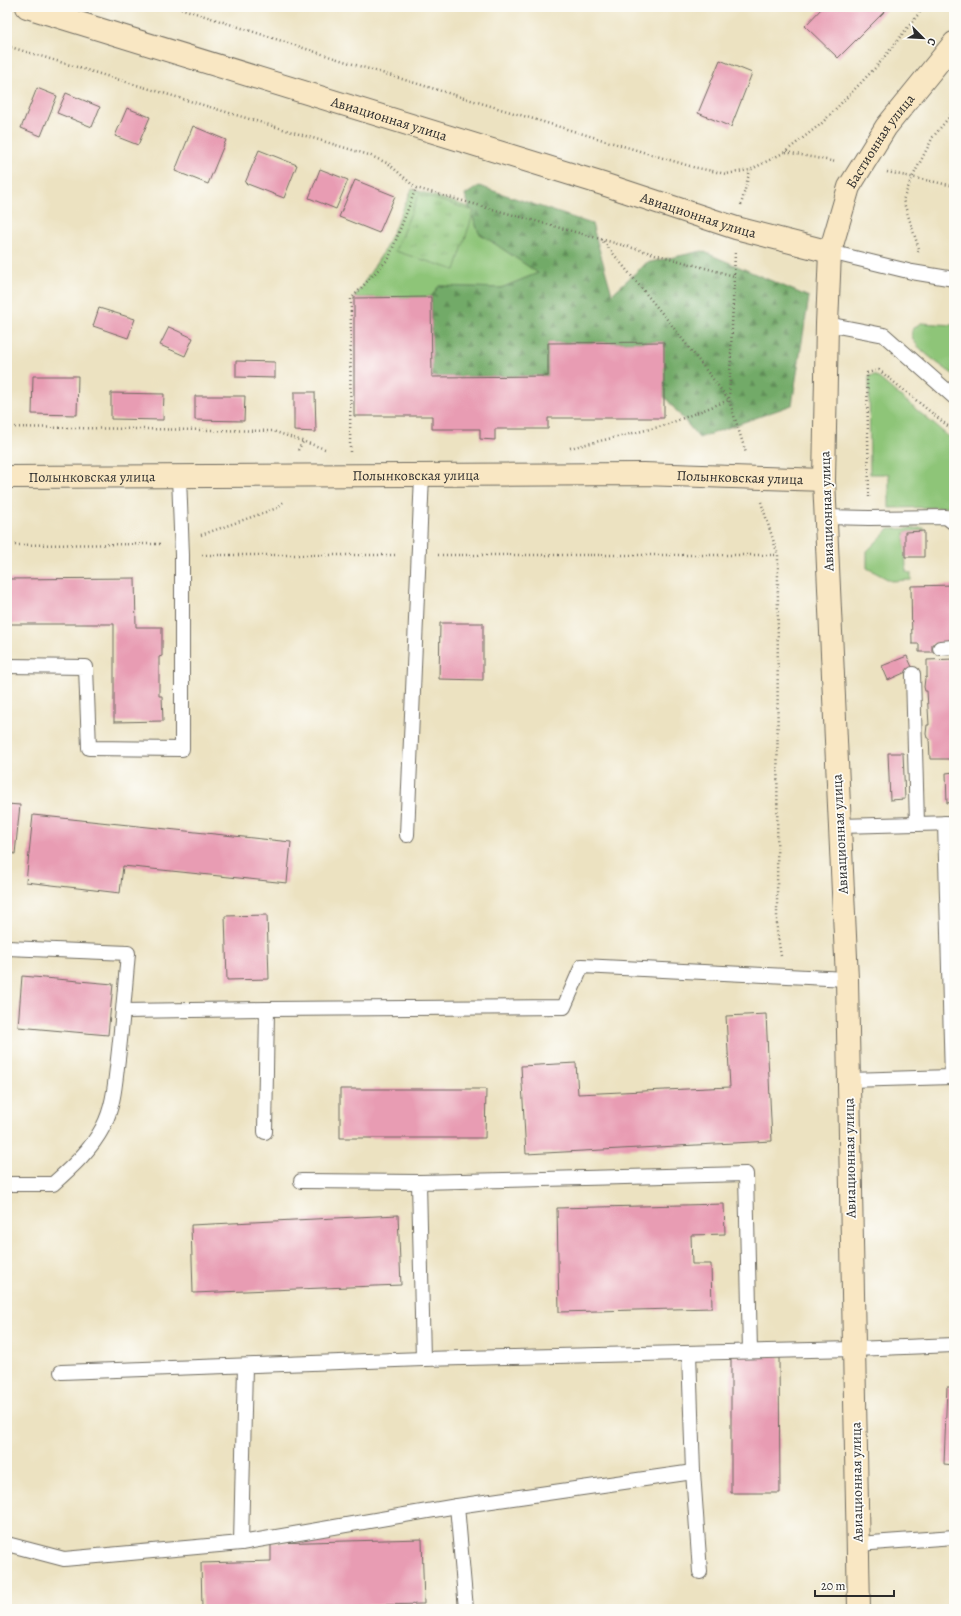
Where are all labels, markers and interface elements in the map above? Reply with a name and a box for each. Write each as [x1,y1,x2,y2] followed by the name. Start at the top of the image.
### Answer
[903,18,943,58] north arrow
[923,36,940,48] text: С
[841,89,919,192] street label: Бастионная улица
[328,91,450,145] street label: Авиационная улица
[637,187,759,242] street label: Авиационная улица
[815,450,839,572] street label: Авиационная улица
[353,465,480,485] street label: Полынковская улица
[676,466,804,489] street label: Полынковская улица
[29,467,156,486] street label: Полынковская улица
[827,773,853,896] street label: Авиационная улица
[839,1097,861,1219] street label: Авиационная улица
[846,1421,868,1543] street label: Авиационная улица
[815,1572,894,1598] scale bar
[821,1578,845,1594] text: 20 m

